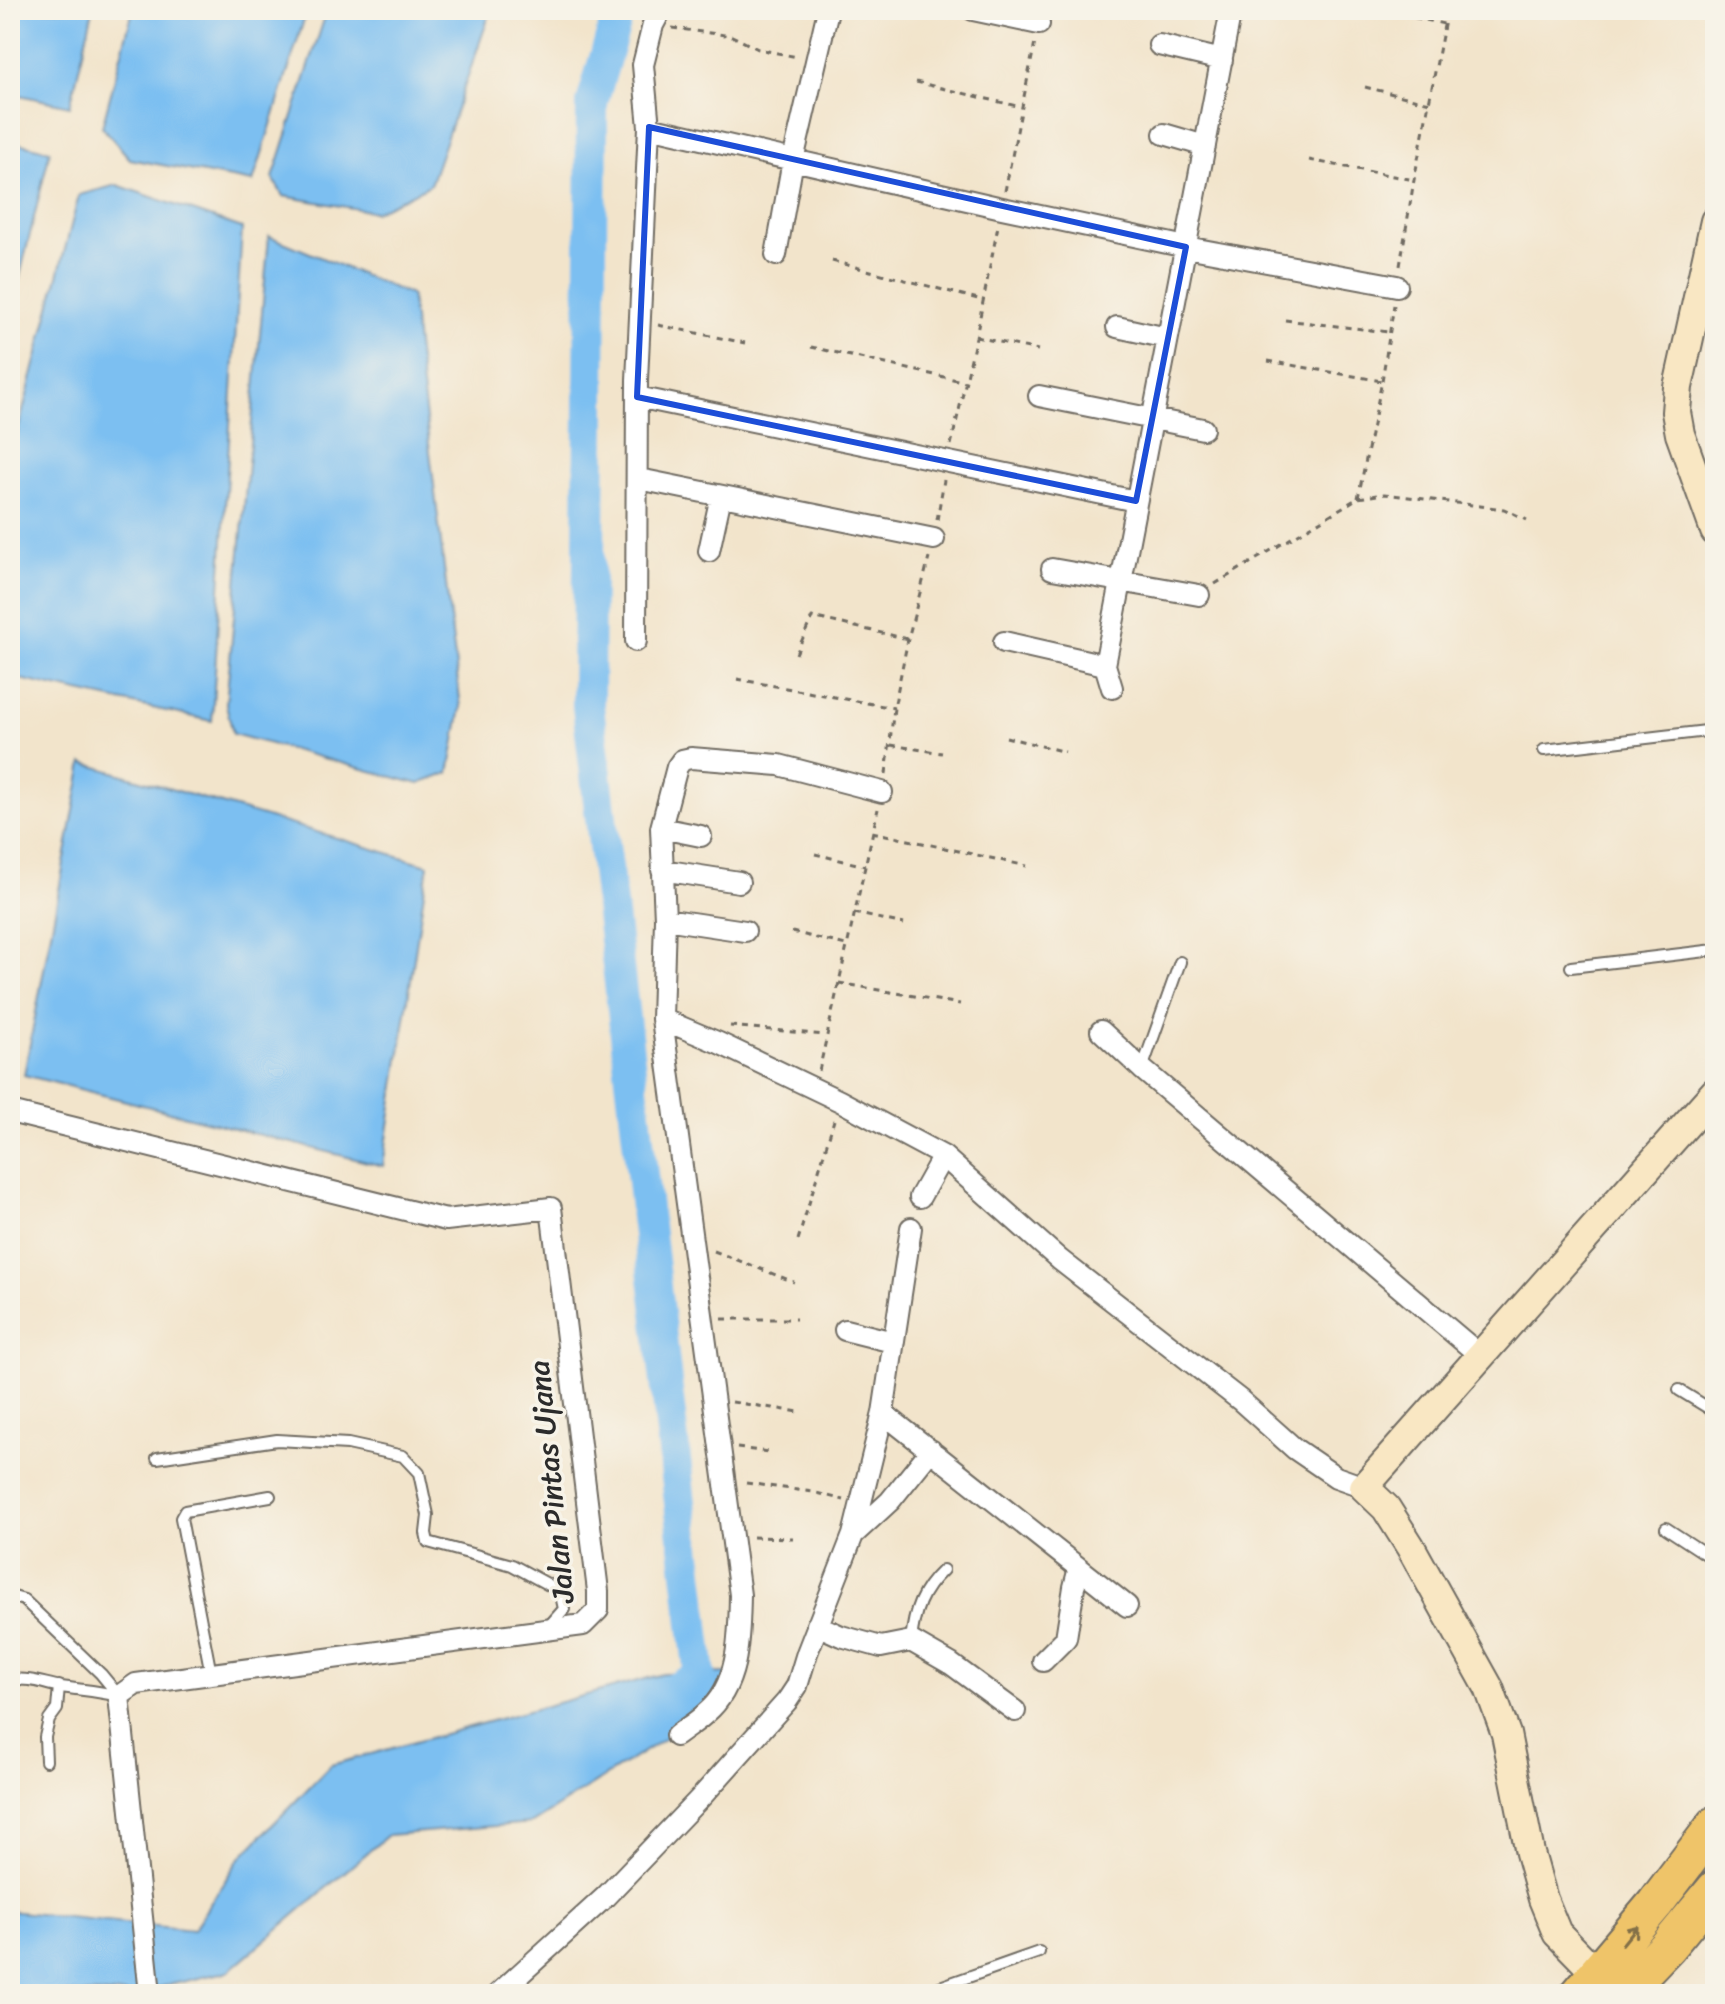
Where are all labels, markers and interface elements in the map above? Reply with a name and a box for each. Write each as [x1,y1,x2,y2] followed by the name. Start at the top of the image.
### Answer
[511,1358,591,1607] street label: Jalan Pintas Ujana
[1621,1925,1638,1946] one-way arrow

